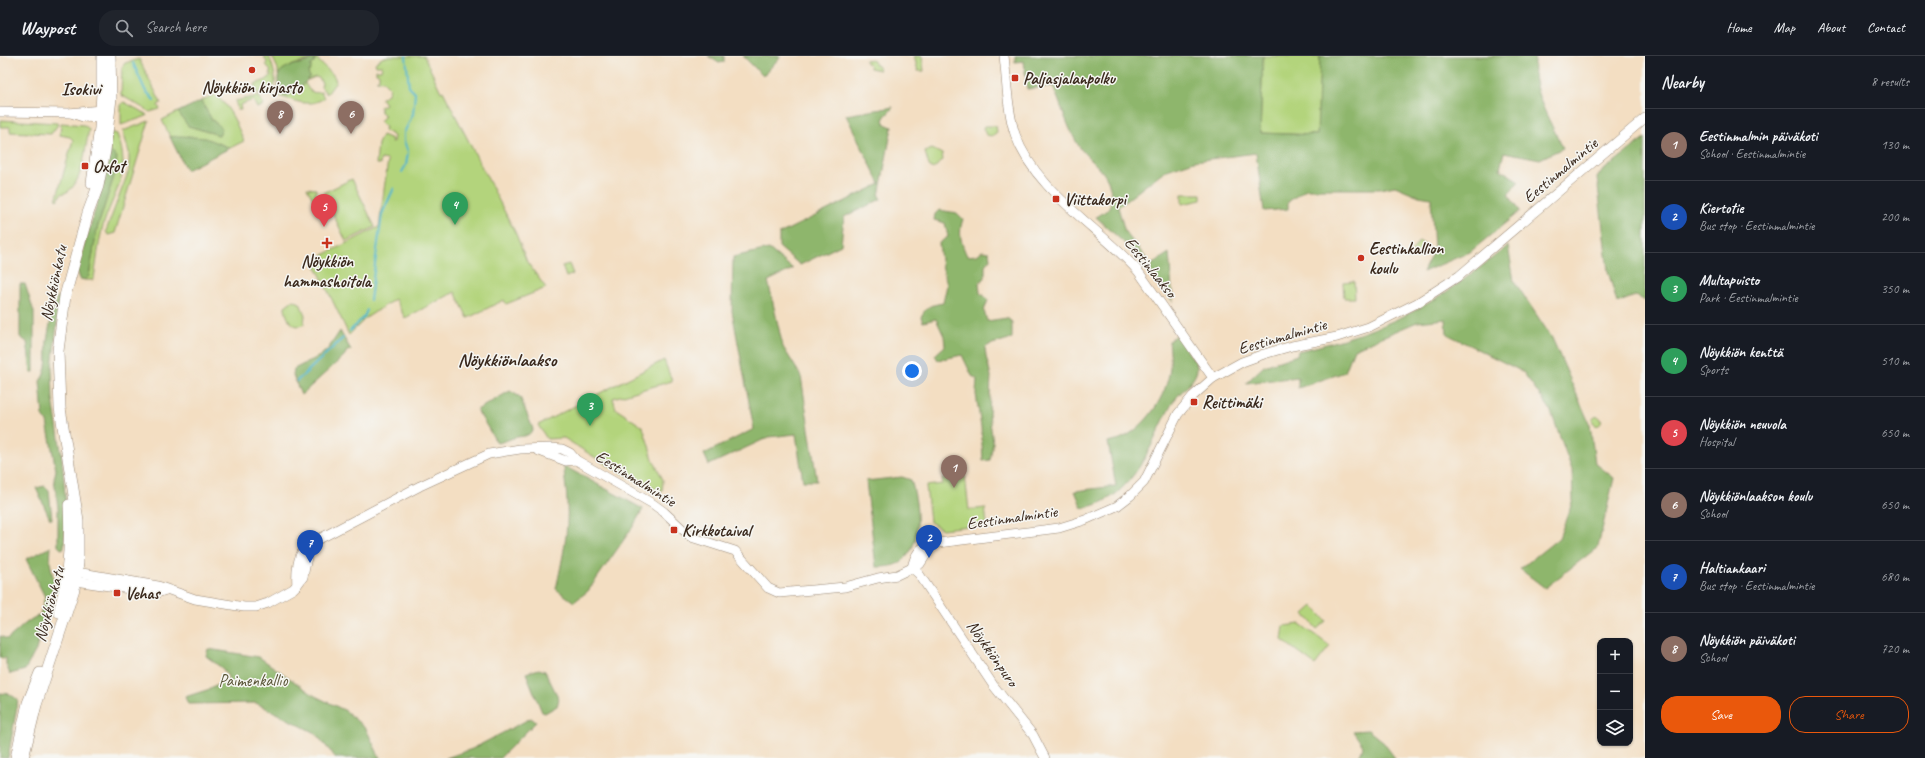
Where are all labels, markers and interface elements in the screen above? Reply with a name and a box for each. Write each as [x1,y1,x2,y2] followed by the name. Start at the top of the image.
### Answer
[99,10,379,46] search box
[20,16,75,40] text: Waypost
[113,17,135,39] icon: search
[145,18,206,37] text: Search here
[1726,19,1752,36] text: Home
[1774,19,1795,36] text: Map
[1817,19,1845,36] text: About
[1867,19,1905,36] text: Contact
[247,65,257,75] marker: Nöykkiön kirjasto
[1023,68,1117,89] place label: Paljasjalanpolku
[1661,72,1704,93] text: Nearby
[1010,73,1020,83] marker: Paljasjalanpolku
[1871,74,1909,90] text: 8 results
[202,77,304,98] place label: Nöykkiön kirjasto
[61,78,103,100] district label: Isokivi
[267,101,293,134] pin: 8
[338,101,364,134] pin: 6
[1699,127,1817,146] text: Eestinmalmin päiväkoti
[1519,132,1603,208] street label: Eestinmalmintie
[1671,137,1677,153] text: 1
[1881,137,1909,153] text: 130 m
[1699,146,1805,162] text: School · Eestinmalmintie
[93,156,127,177] place label: Oxfot
[80,161,90,171] marker: Oxfot
[1064,189,1128,210] place label: Viittakorpi
[442,192,468,225] pin: 4
[311,194,337,227] pin: 5
[1051,194,1061,204] marker: Viittakorpi
[1699,199,1743,218] text: Kiertotie
[1671,209,1677,225] text: 2
[1881,209,1909,225] text: 200 m
[1699,218,1815,234] text: Bus stop · Eestinmalmintie
[1120,233,1183,303] street label: Eestinlaakso
[321,237,333,249] marker: Nöykkiön hammashoitola
[1369,238,1444,279] place label: Eestinkallion koulu
[35,242,72,323] street label: Nöykkiönkatu
[283,251,373,292] place label: Nöykkiön hammashoitola
[1356,253,1366,263] marker: Eestinkallion koulu
[1699,271,1759,290] text: Multapuisto
[1671,281,1677,297] text: 3
[1881,281,1909,297] text: 350 m
[1699,290,1798,306] text: Park · Eestinmalmintie
[1236,313,1330,359] street label: Eestinmalmintie
[1699,343,1783,362] text: Nöykkiön kenttä
[458,348,557,372] district label: Nöykkiönlaakso
[1671,353,1677,369] text: 4
[1881,353,1909,369] text: 510 m
[902,361,922,381] your location
[1699,362,1728,378] text: Sports
[1202,392,1264,413] place label: Reittimäki
[577,393,603,426] pin: 3
[1189,397,1199,407] marker: Reittimäki
[1699,415,1786,434] text: Nöykkiön neuvola
[1671,425,1677,441] text: 5
[1881,425,1909,441] text: 650 m
[1699,434,1735,450] text: Hospital
[592,445,681,512] street label: Eestinmalmintie
[941,455,967,488] pin: 1
[1699,487,1812,506] text: Nöykkiönlaakson koulu
[1671,497,1677,513] text: 6
[1881,497,1909,513] text: 650 m
[966,501,1060,534] street label: Eestinmalmintie
[1699,506,1727,522] text: School
[682,520,754,541] place label: Kirkkotaival
[669,525,679,535] marker: Kirkkotaival
[916,525,942,558] pin: 2
[297,530,323,563] pin: 7
[1699,559,1765,578] text: Haltiankaari
[29,563,70,644] street label: Nöykkiönkatu
[1671,569,1677,585] text: 7
[1881,569,1909,585] text: 680 m
[1699,578,1815,594] text: Bus stop · Eestinmalmintie
[125,583,162,604] place label: Vehas
[112,588,122,598] marker: Vehas
[962,616,1024,692] street label: Nöykkiönpuro
[1699,631,1795,650] text: Nöykkiön päiväkoti
[1597,638,1633,746] map controls
[1597,638,1633,674] button: +
[1671,641,1677,657] text: 8
[1881,641,1909,657] text: 720 m
[1699,650,1727,666] text: School
[218,670,289,691] park label: Paimenkallio
[1597,674,1633,710] button: −
[1661,696,1781,733] button: Save
[1789,696,1909,733] button: Share
[1597,710,1633,746] button: layers

